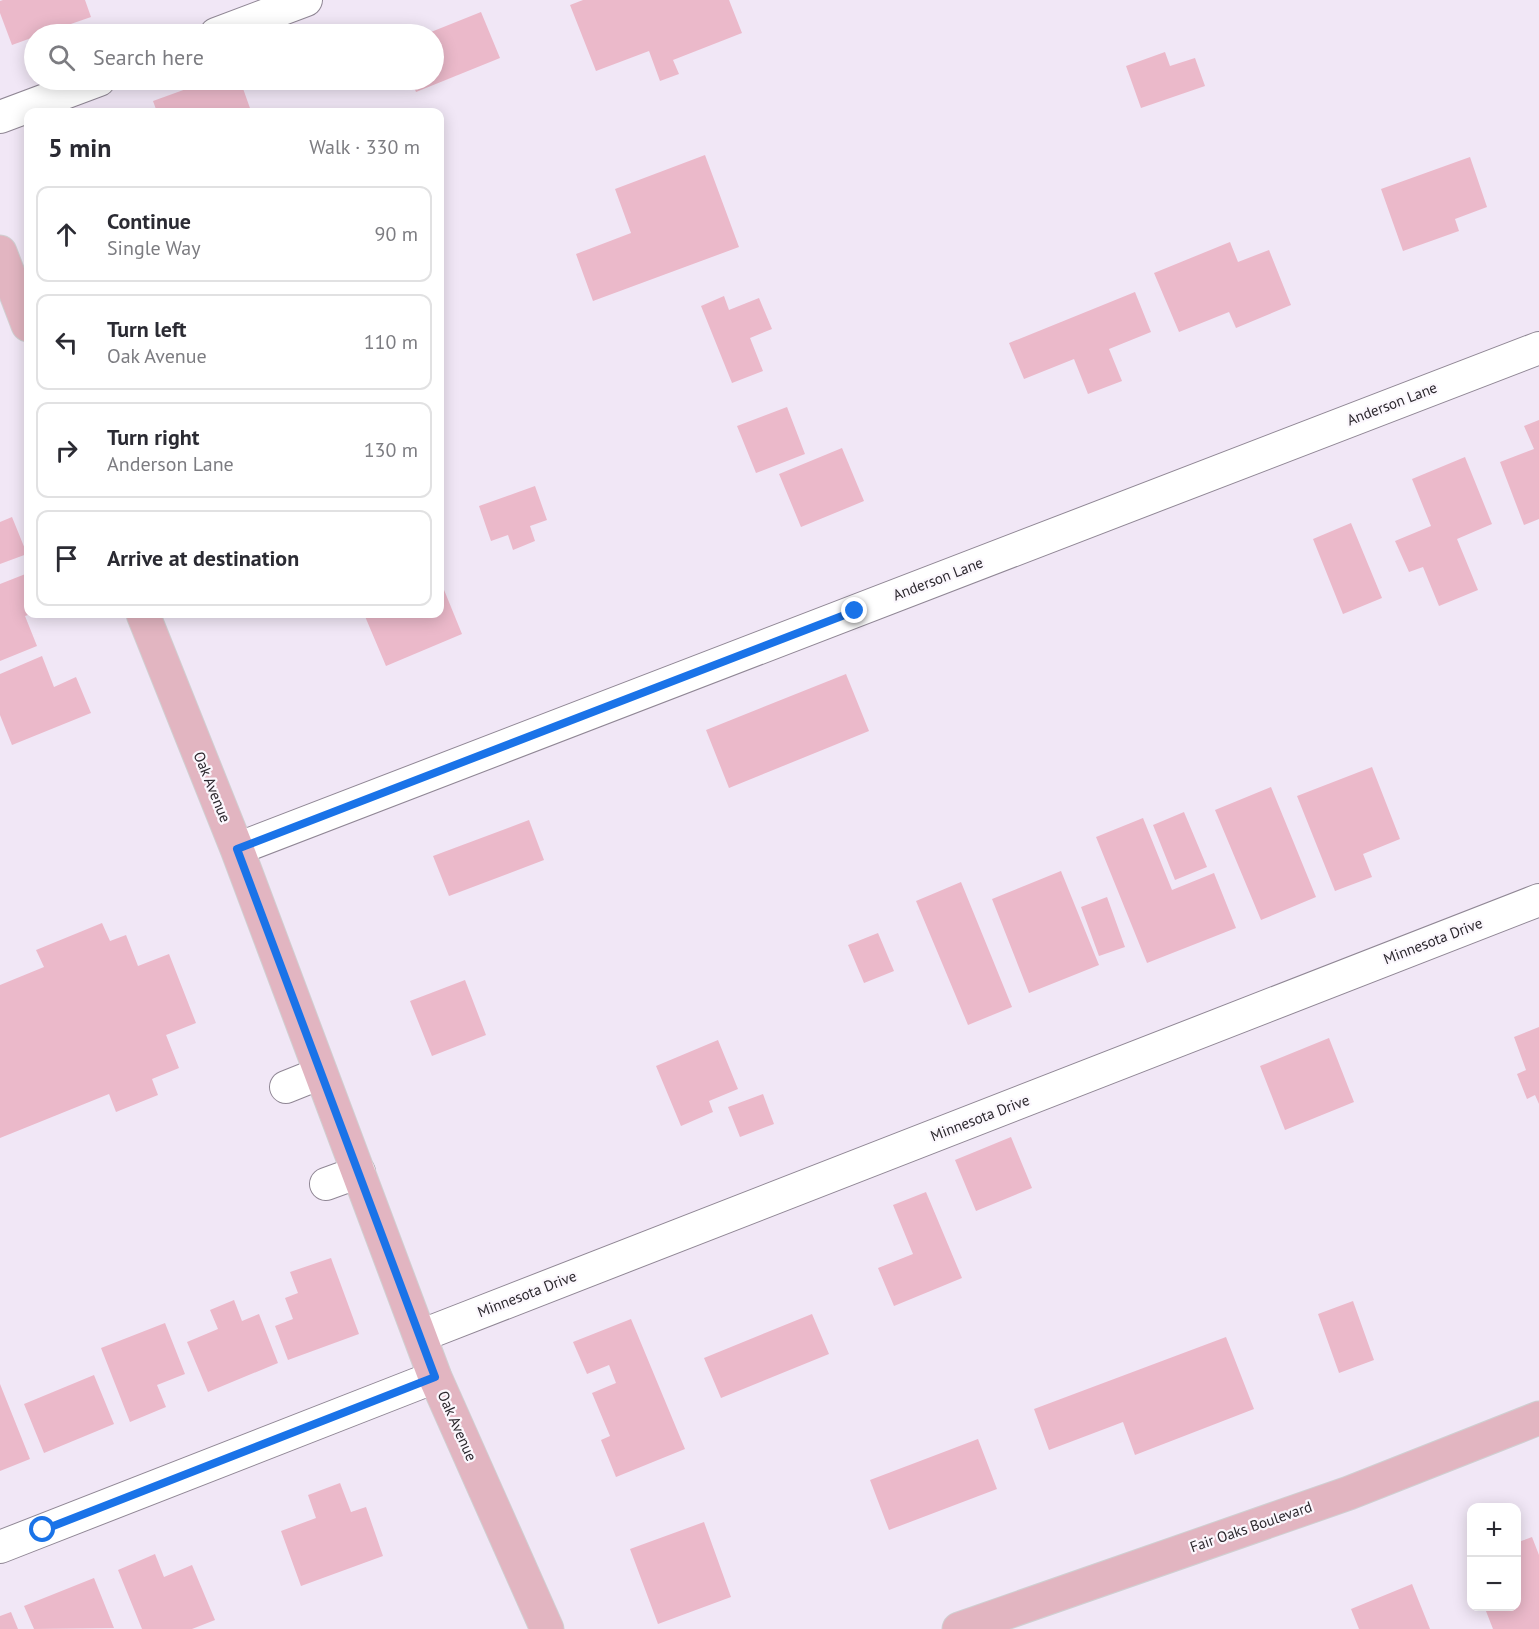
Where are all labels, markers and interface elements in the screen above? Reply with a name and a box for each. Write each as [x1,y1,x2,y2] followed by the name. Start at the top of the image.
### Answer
[24,24,444,90] search box
[45,41,78,74] icon: search
[93,43,204,71] text: Search here
[48,131,111,164] text: 5 min
[309,134,420,160] text: Walk · 330 m
[107,207,191,235] text: Continue
[50,218,83,251] icon: ahead
[375,221,418,247] text: 90 m
[107,235,201,261] text: Single Way
[107,315,187,343] text: Turn left
[50,326,83,359] icon: left
[364,329,418,355] text: 110 m
[107,343,207,369] text: Oak Avenue
[1344,378,1440,429] street label: Anderson Lane
[107,423,199,451] text: Turn right
[50,434,83,467] icon: right
[364,437,418,463] text: 130 m
[107,451,234,477] text: Anderson Lane
[50,542,83,575] icon: arrive
[107,544,299,572] text: Arrive at destination
[890,553,986,604] street label: Anderson Lane
[841,597,867,623] route end
[190,749,235,825] street label: Oak Avenue
[1381,913,1485,968] street label: Minnesota Drive
[928,1090,1032,1145] street label: Minnesota Drive
[475,1266,579,1321] street label: Minnesota Drive
[434,1388,481,1464] street label: Oak Avenue
[1187,1497,1314,1556] street label: Fair Oaks Boulevard
[1467,1503,1521,1611] map controls
[1467,1503,1521,1557] button: +
[29,1516,55,1542] route start
[1467,1557,1521,1611] button: −

